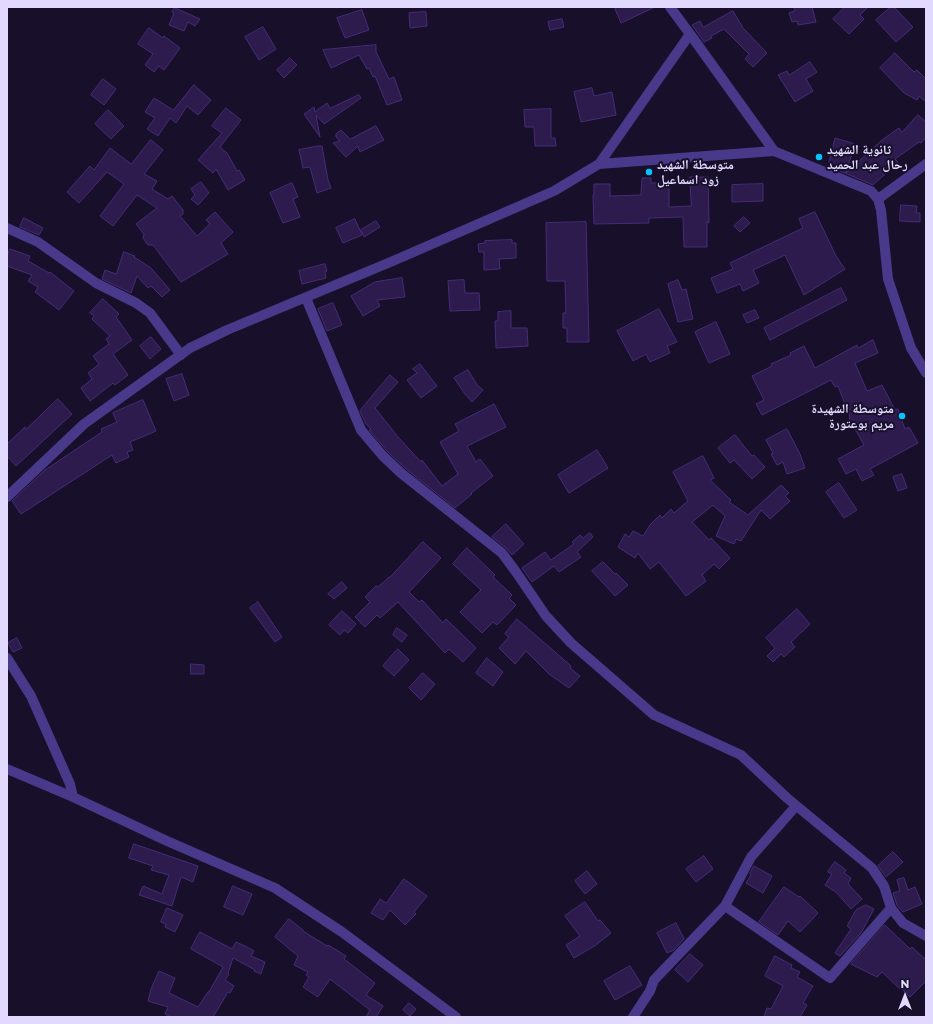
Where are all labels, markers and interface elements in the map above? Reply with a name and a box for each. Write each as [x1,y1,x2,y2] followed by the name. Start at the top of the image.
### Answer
[827,142,908,173] place label: ثانوية الشهيد رحال عبد الحميد
[814,152,824,162] marker: ثانوية الشهيد رحال عبد الحميد
[657,157,734,188] place label: متوسطة الشهيد زود اسماعيل
[644,167,654,177] marker: متوسطة الشهيد زود اسماعيل
[812,401,894,432] place label: متوسطة الشهيدة مريم بوعتورة
[897,411,907,421] marker: متوسطة الشهيدة مريم بوعتورة
[885,976,925,1016] north arrow
[901,977,909,991] text: N

